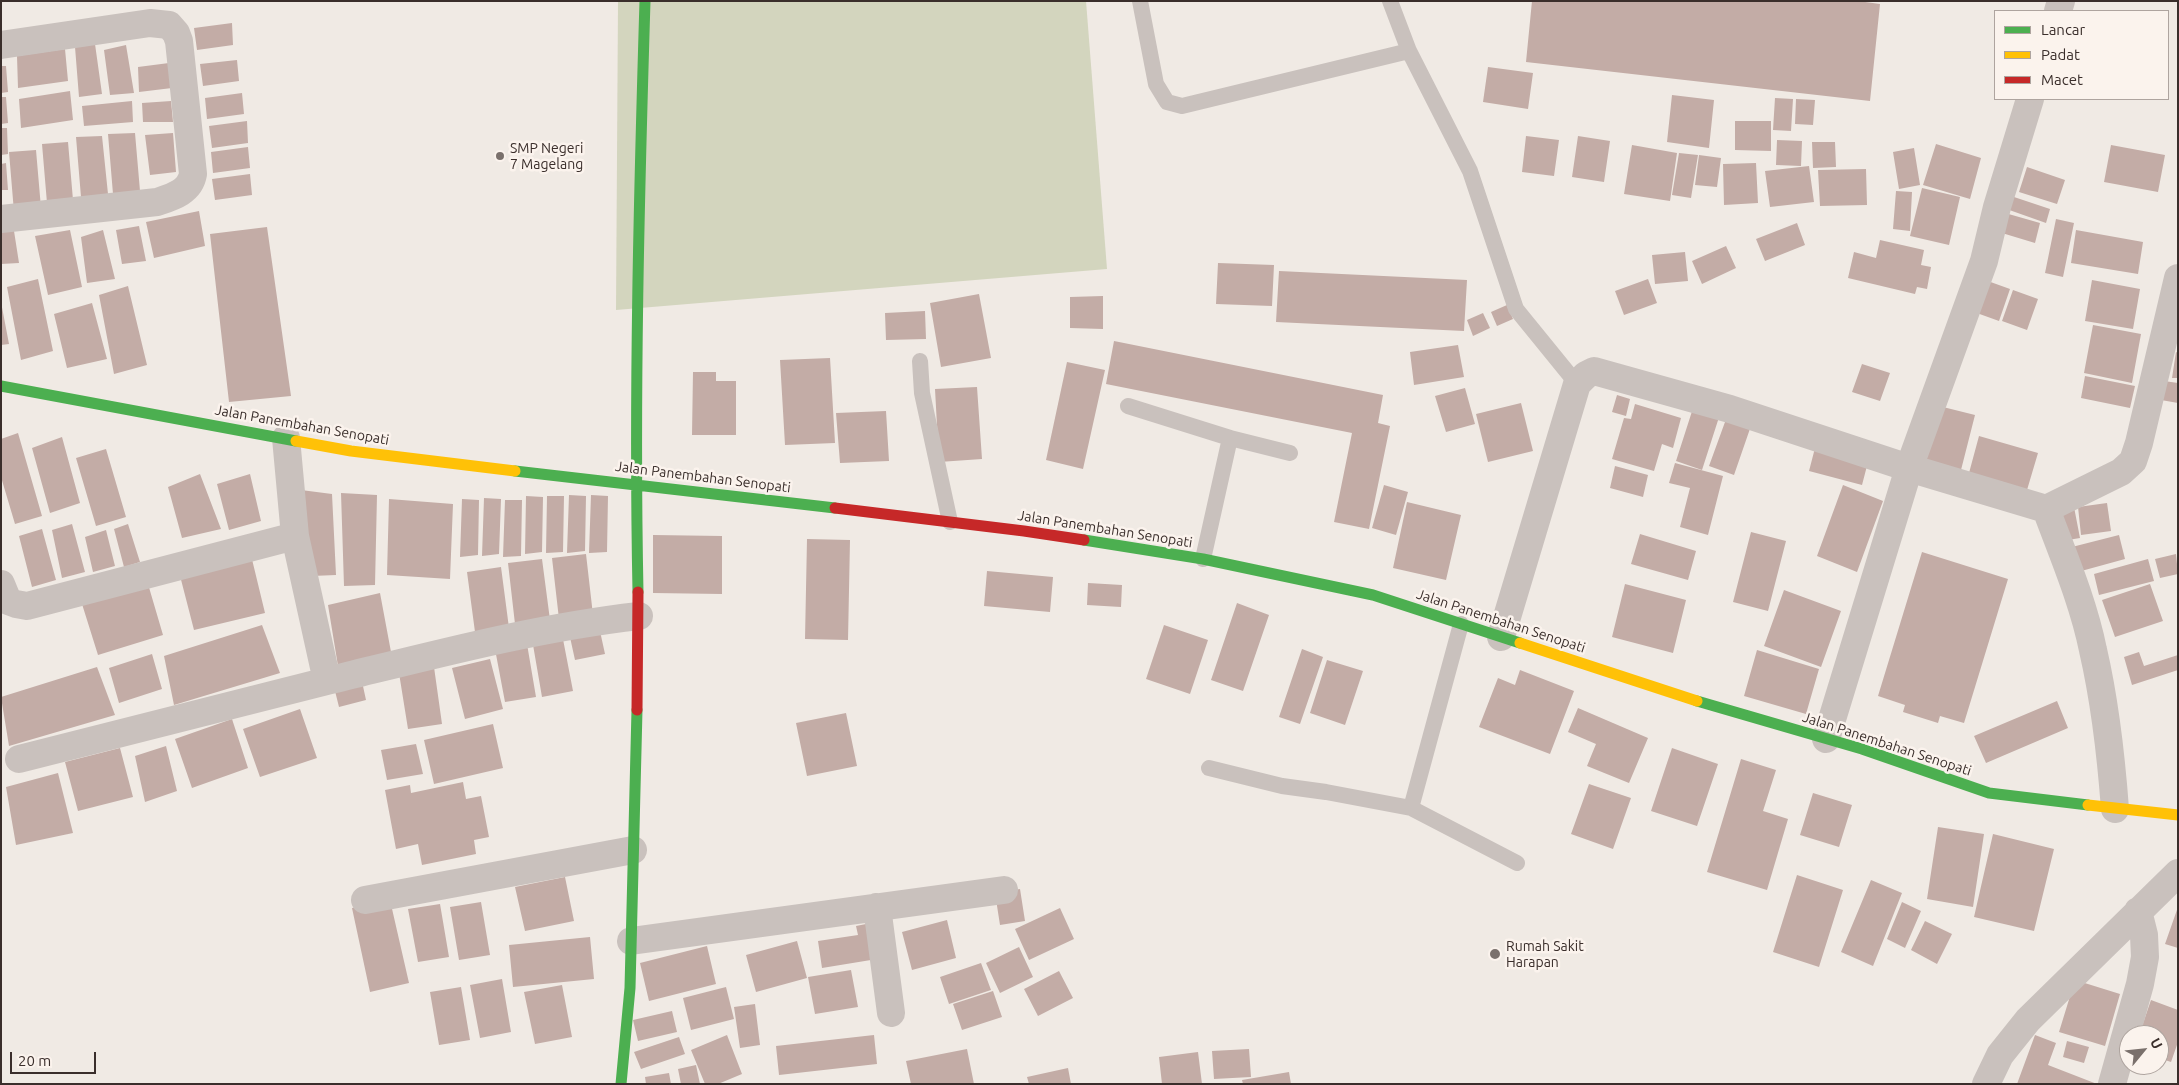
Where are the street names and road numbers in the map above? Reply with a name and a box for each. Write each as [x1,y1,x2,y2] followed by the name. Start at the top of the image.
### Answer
[214,401,390,449] street label: Jalan Panembahan Senopati
[614,458,792,496] street label: Jalan Panembahan Senopati
[1016,507,1194,551] street label: Jalan Panembahan Senopati
[1414,586,1588,656] street label: Jalan Panembahan Senopati
[1800,709,1974,779] street label: Jalan Panembahan Senopati

